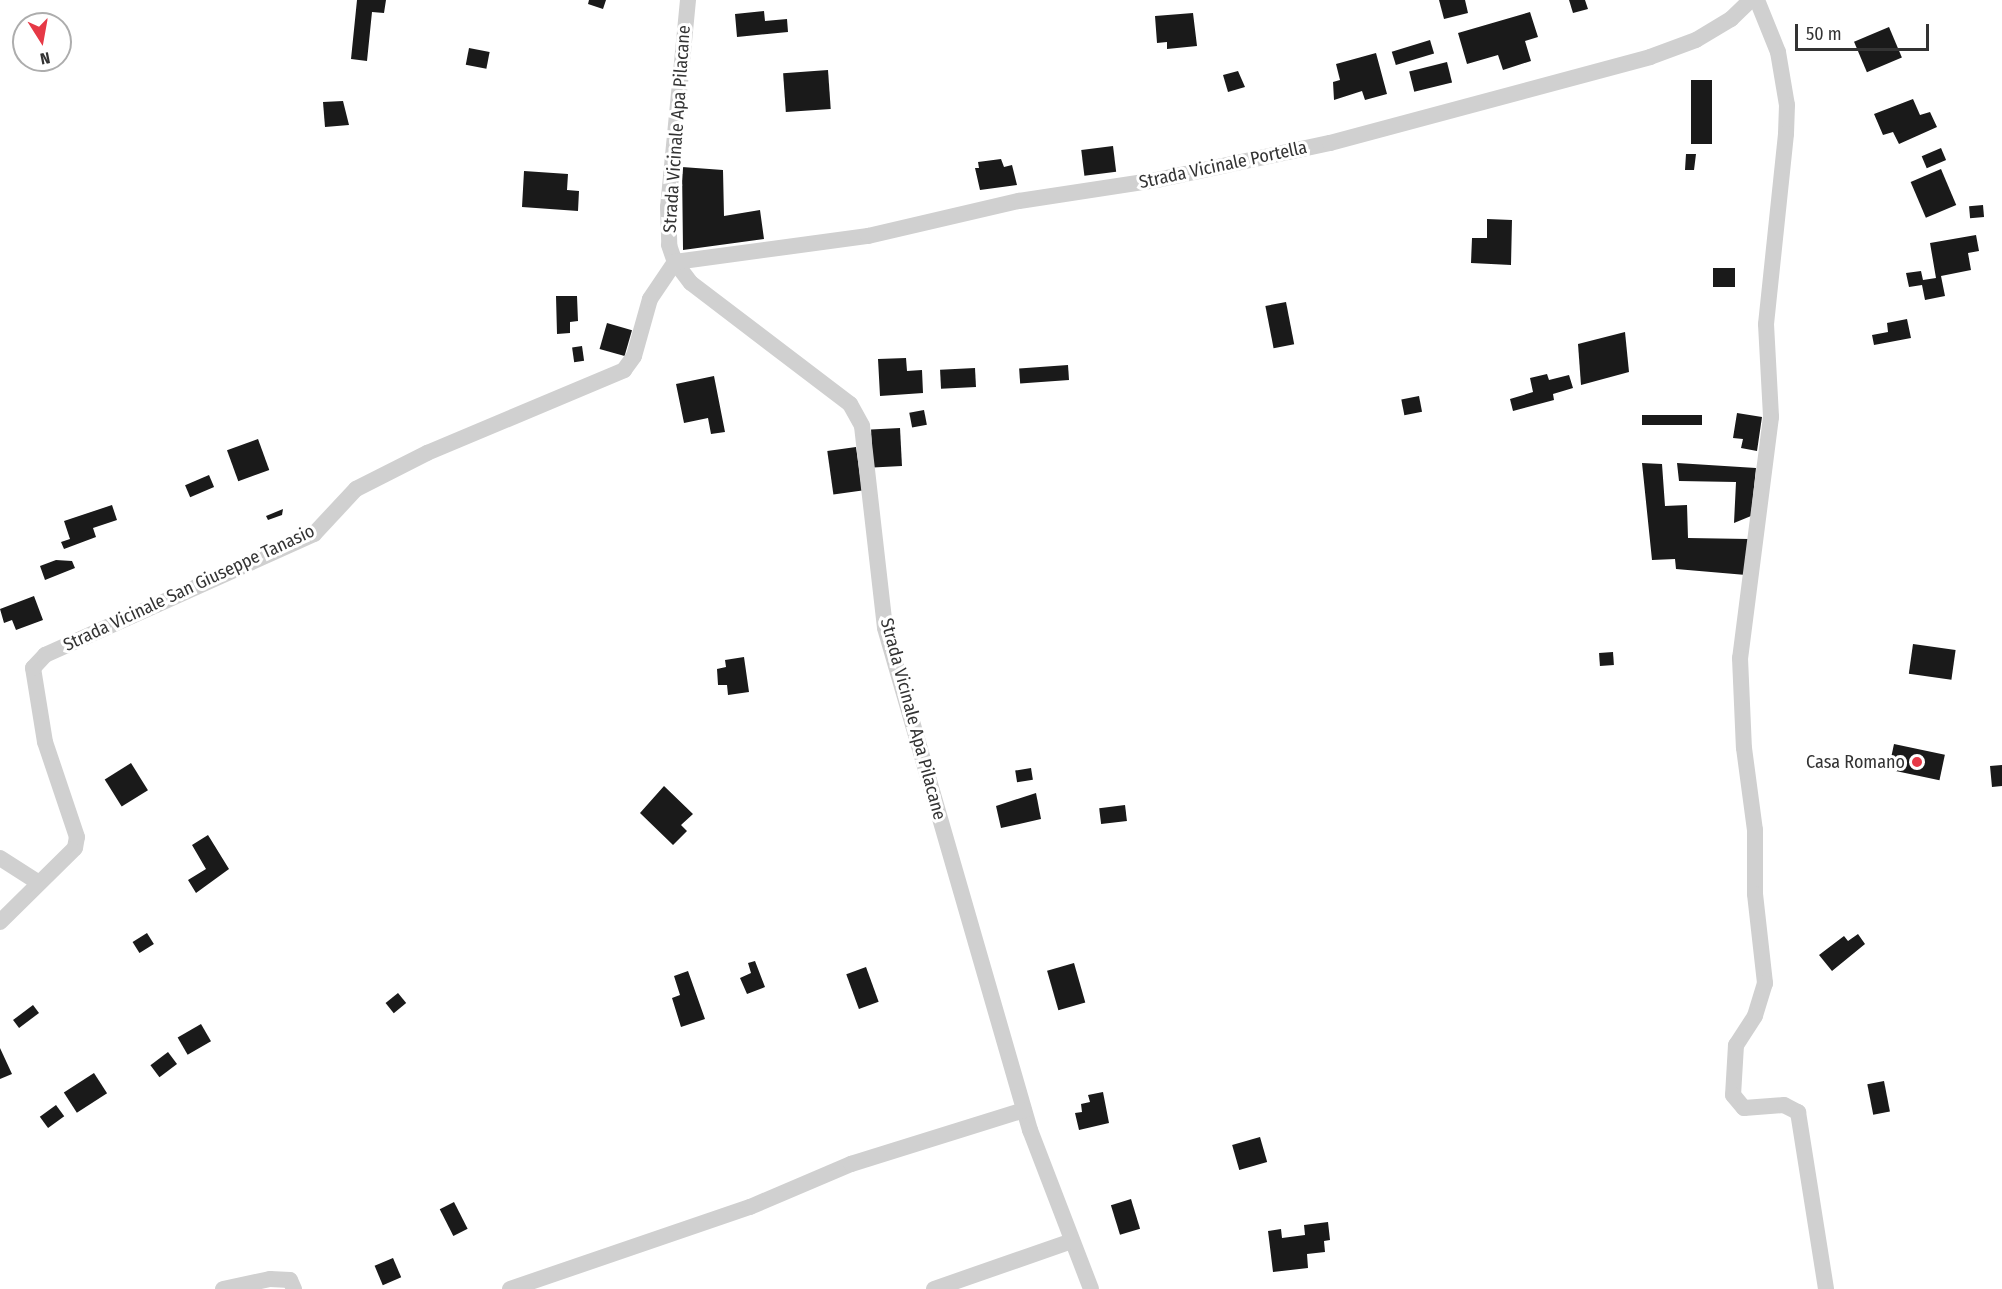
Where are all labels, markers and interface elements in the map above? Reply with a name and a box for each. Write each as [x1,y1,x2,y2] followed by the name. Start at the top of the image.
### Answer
[12,12,72,72] north arrow
[1798,12,1932,50] scale bar
[1806,23,1842,45] text: 50 m
[659,25,695,233] street label: Strada Vicinale Apa Pilacane
[39,48,52,68] text: N
[1137,137,1309,193] street label: Strada Vicinale Portella
[60,520,318,656] street label: Strada Vicinale San Giuseppe Tanasio
[876,616,950,822] street label: Strada Vicinale Apa Pilacane
[1806,751,1905,773] place label: Casa Romano
[1910,755,1924,769] marker: Casa Romano

